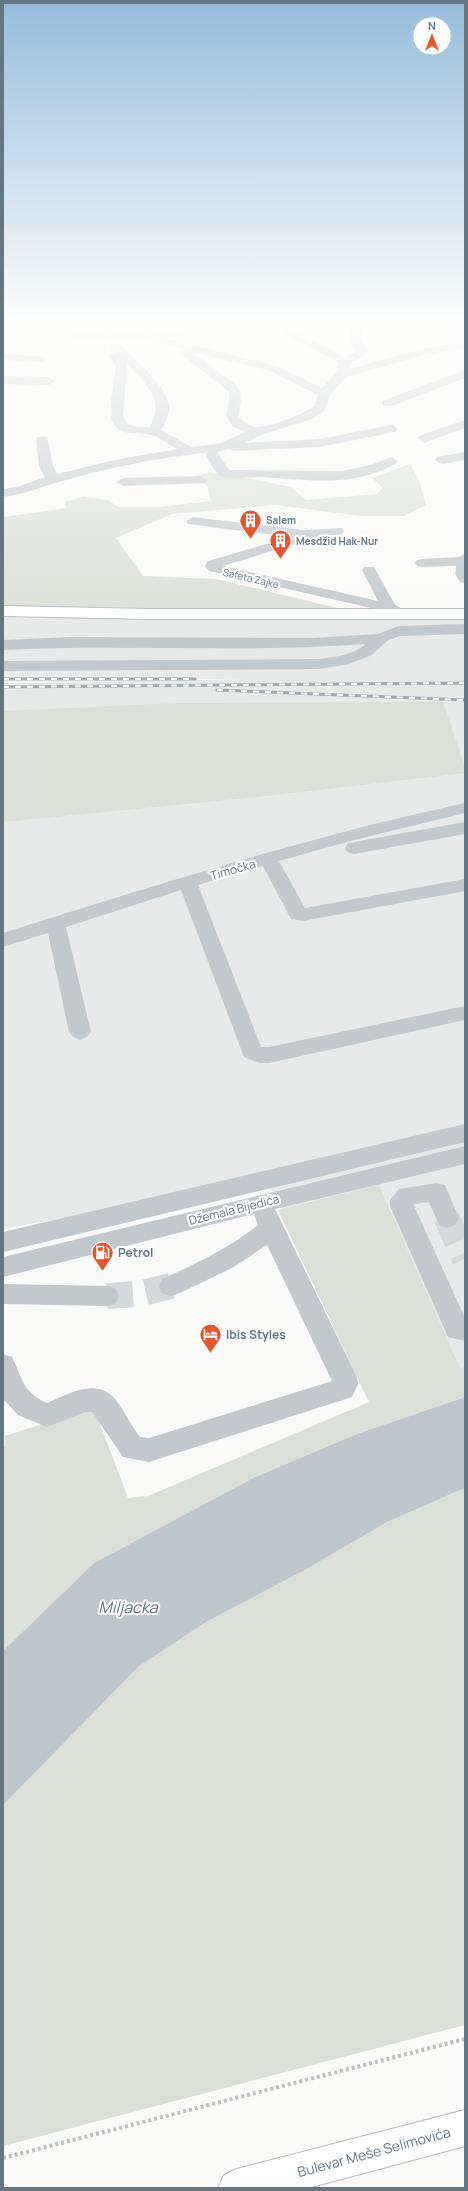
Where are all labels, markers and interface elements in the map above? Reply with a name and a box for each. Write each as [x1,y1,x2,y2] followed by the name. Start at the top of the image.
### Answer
[412,16,452,56] north arrow
[428,18,436,33] text: N
[237,507,263,540] building icon: Salem
[266,513,296,527] place label: Salem
[267,528,293,561] building icon: Mesdžid Hak-Nur
[296,534,378,548] place label: Mesdžid Hak-Nur
[221,565,281,591] street label: Safeta Zajke
[208,855,258,884] street label: Timočka
[187,1190,281,1229] street label: Džemala Bijedića
[90,1240,116,1273] fuel station icon: Petrol
[118,1244,153,1261] place label: Petrol
[197,1322,223,1355] hotel icon: Ibis Styles
[226,1326,286,1343] place label: Ibis Styles
[98,1596,159,1618] water label: Miljacka
[295,2122,453,2181] street label: Bulevar Meše Selimovića

